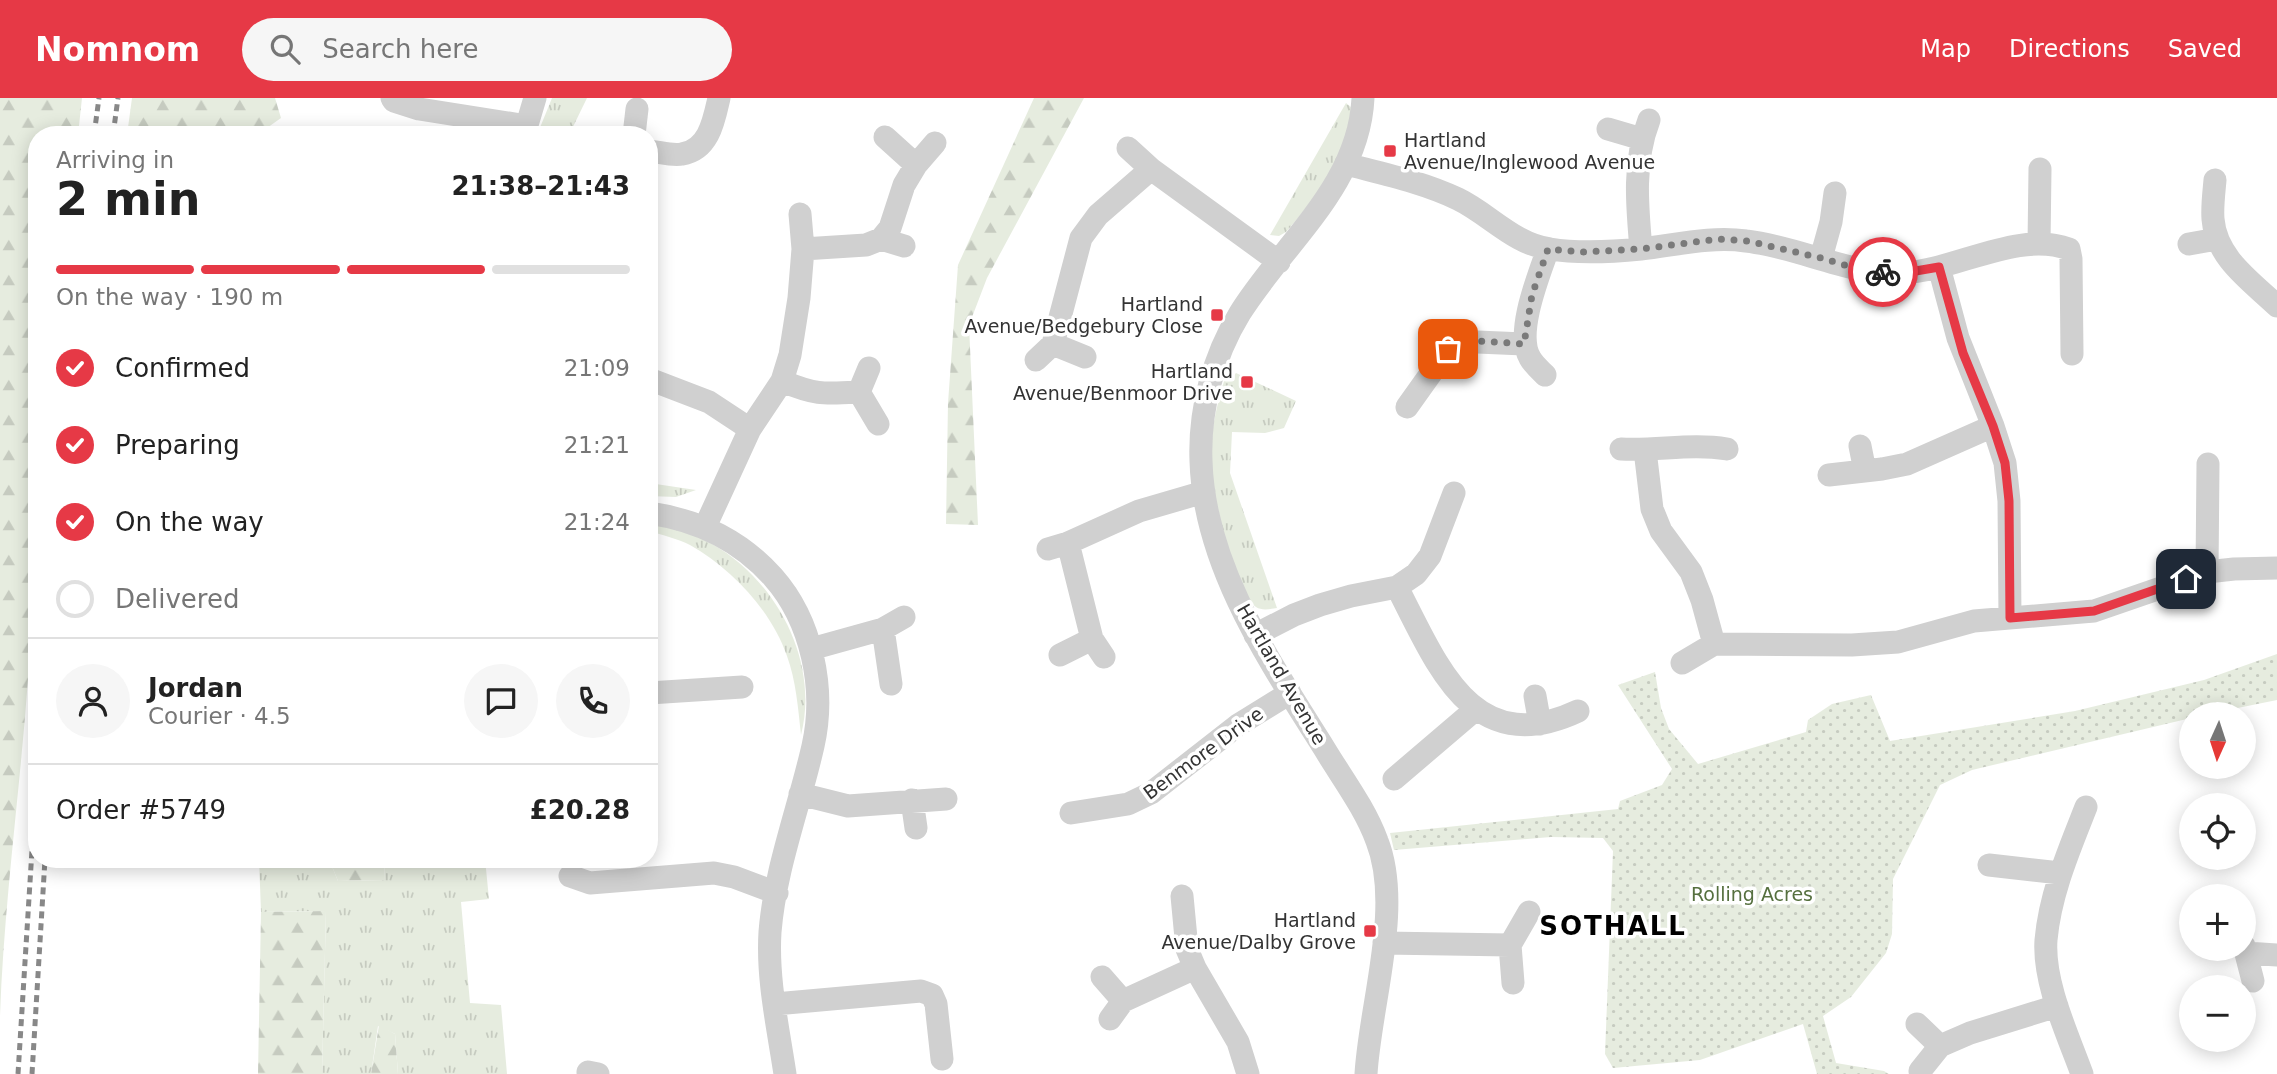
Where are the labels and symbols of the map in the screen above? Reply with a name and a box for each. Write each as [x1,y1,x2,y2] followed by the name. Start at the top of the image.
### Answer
[1404,129,1655,173] place label: Hartland Avenue/Inglewood Avenue
[1382,143,1398,159] marker: Hartland Avenue/Inglewood Avenue
[1848,237,1918,307] courier
[965,293,1203,337] place label: Hartland Avenue/Bedgebury Close
[1209,307,1225,323] marker: Hartland Avenue/Bedgebury Close
[1418,319,1478,379] pin
[1013,360,1233,404] place label: Hartland Avenue/Benmoor Drive
[1239,374,1255,390] marker: Hartland Avenue/Benmoor Drive
[2156,549,2216,609] pin
[1233,600,1331,748] street label: Hartland Avenue
[1139,702,1267,804] street label: Benmore Drive
[2179,702,2256,779] north arrow
[1691,883,1813,905] park label: Rolling Acres
[1161,909,1356,953] place label: Hartland Avenue/Dalby Grove
[1539,911,1687,941] district label: SOTHALL
[1362,923,1378,939] marker: Hartland Avenue/Dalby Grove

